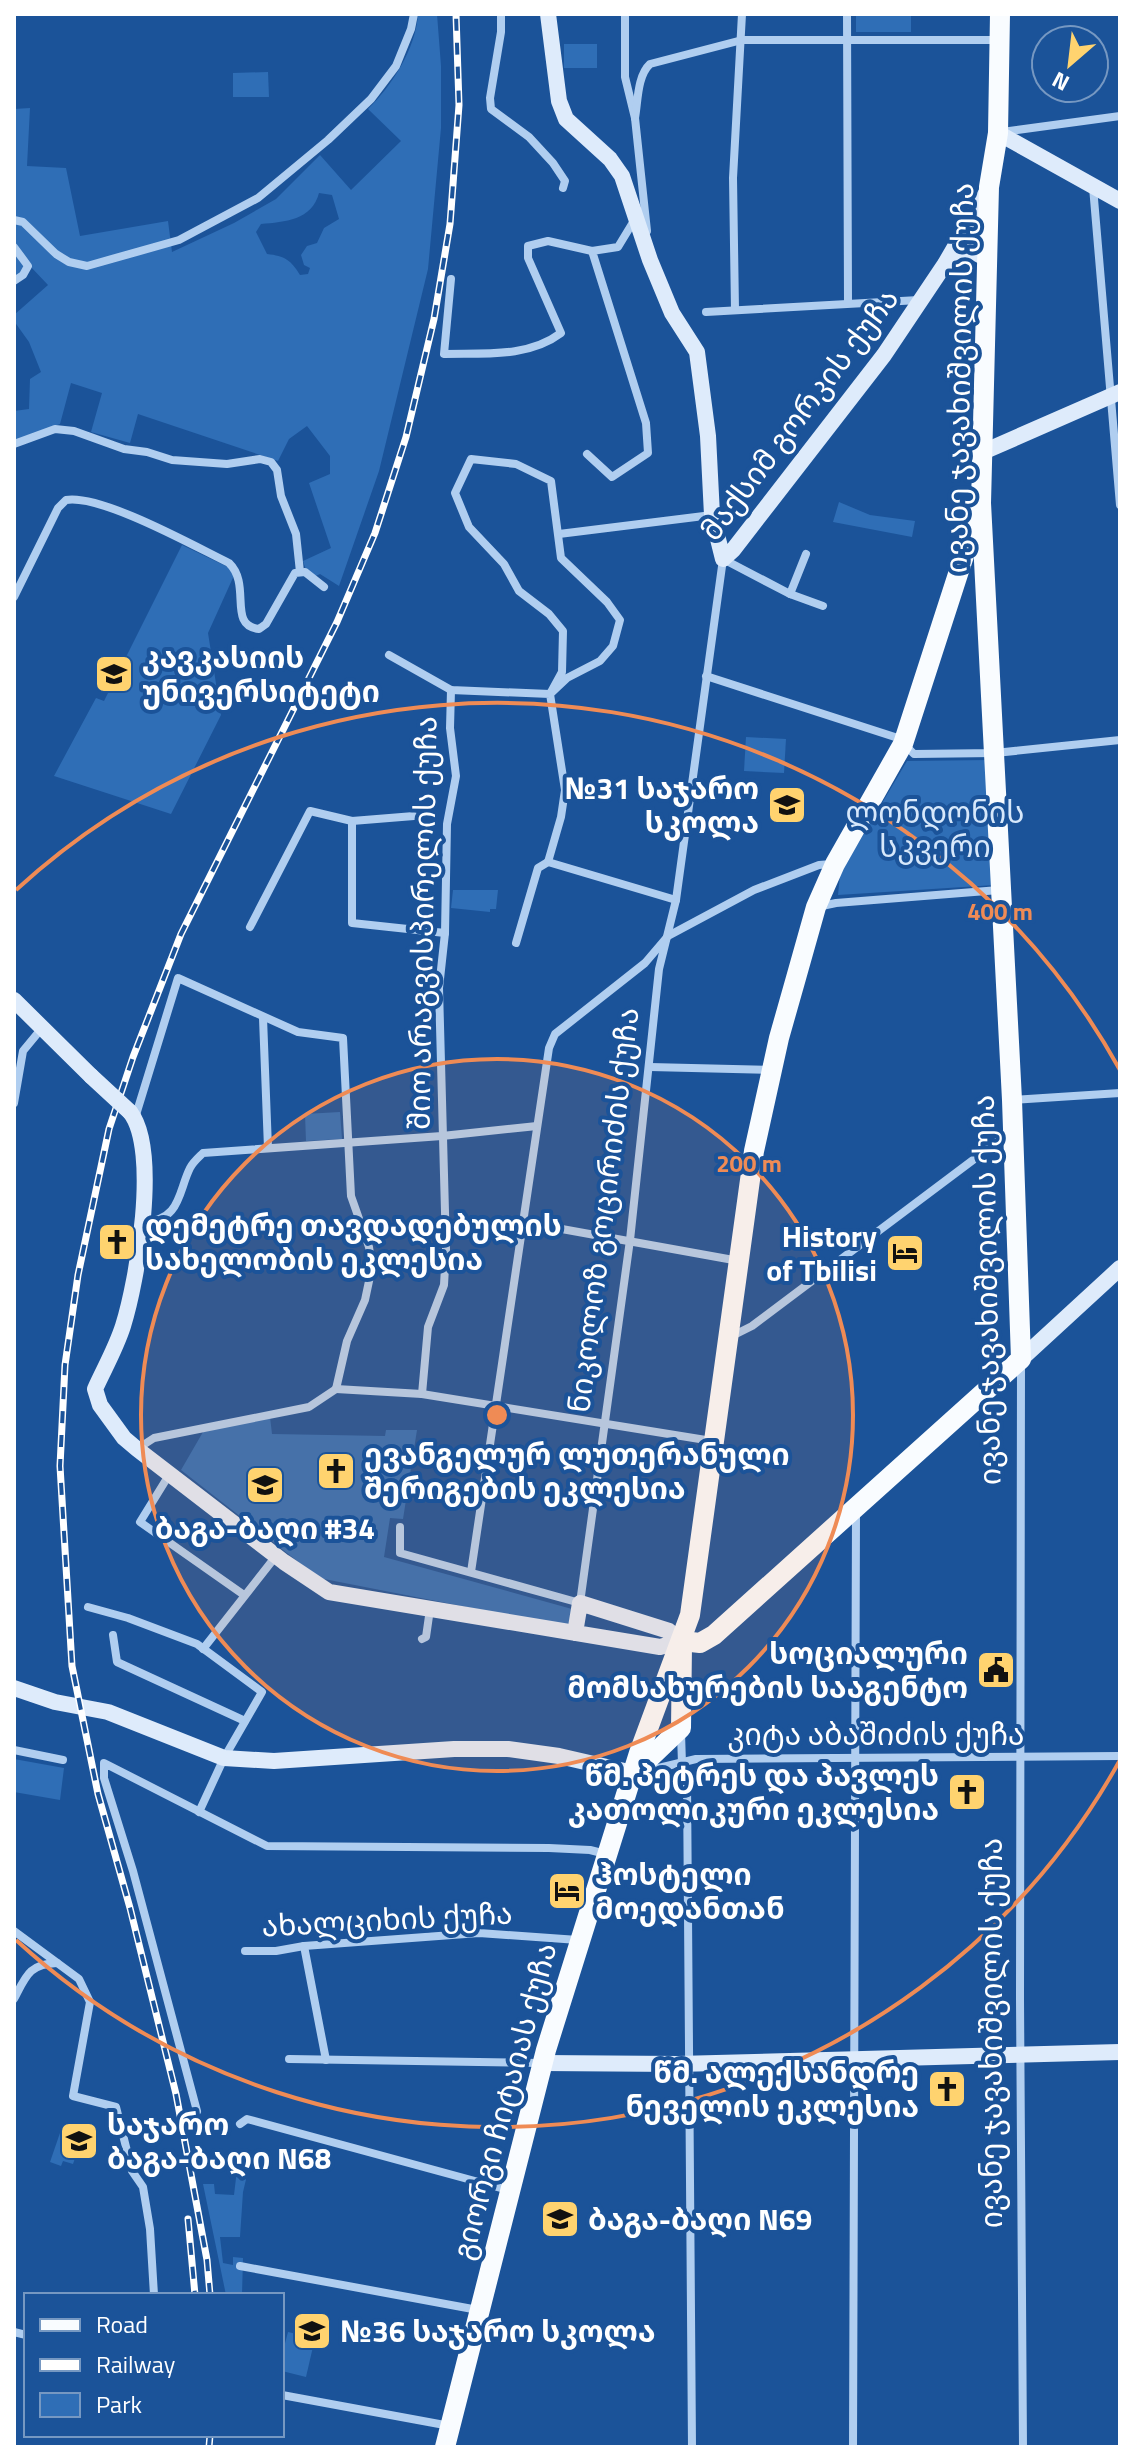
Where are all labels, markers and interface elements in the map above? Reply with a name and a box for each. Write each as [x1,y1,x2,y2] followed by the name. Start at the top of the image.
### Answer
[1030,24,1110,104] north arrow
[1046,63,1075,100] text: N
[933,182,985,574] street label: ივანე ჯავახიშვილის ქუჩა
[688,278,910,550] street label: მაქსიმ გორკის ქუჩა
[142,634,380,714] place label: კავკასიის უნივერსიტეტი
[93,653,135,695] school or university icon: კავკასიის უნივერსიტეტი
[395,716,449,1130] street label: შიო არაგვისპირელის ქუჩა
[564,765,759,845] place label: №31 საჯარო სკოლა
[766,784,808,826] school or university icon: №31 საჯარო სკოლა
[845,789,1025,869] park label: ლონდონის სკვერი
[967,893,1033,929] text: 400 m
[555,1005,651,1415] street label: ნიკოლოზ გოცირიძის ქუჩა
[960,1094,1012,1486] street label: ივანე ჯავახიშვილის ქუჩა
[716,1145,782,1181] text: 200 m
[145,1202,562,1282] place label: დემეტრე თავდადებულის სახელობის ეკლესია
[766,1213,877,1293] place label: History of Tbilisi
[96,1221,138,1263] church icon: დემეტრე თავდადებულის სახელობის ეკლესია
[884,1232,926,1274] hotel icon: History of Tbilisi
[483,1401,511,1429] centre of rings
[364,1431,790,1511] place label: ევანგელურ ლუთერანული შერიგების ეკლესია
[315,1450,357,1492] church icon: ევანგელურ ლუთერანული შერიგების ეკლესია
[244,1464,286,1506] school or university icon: ბაგა-ბაღი #34
[155,1505,375,1551] place label: ბაგა-ბაღი #34
[567,1630,968,1710] place label: სოციალური მომსახურების სააგენტო
[975,1649,1017,1691] public building icon: სოციალური მომსახურების სააგენტო
[728,1711,1025,1757] street label: კიტა აბაშიძის ქუჩა
[568,1752,939,1832] place label: წმ. პეტრეს და პავლეს კათოლიკური ეკლესია
[946,1771,988,1813] church icon: წმ. პეტრეს და პავლეს კათოლიკური ეკლესია
[968,1838,1014,2228] street label: ივანე ჯავახიშვილის ქუჩა
[595,1851,785,1931] place label: ჰოსტელი მოედანთან
[546,1870,588,1912] hotel icon: ჰოსტელი მოედანთან
[260,1889,514,1949] street label: ახალციხის ქუჩა
[440,1937,568,2265] street label: გიორგი ჩიტაიას ქუჩა
[625,2049,919,2129] place label: წმ. ალექსანდრე ნეველის ეკლესია
[926,2068,968,2110] church icon: წმ. ალექსანდრე ნეველის ეკლესია
[107,2101,331,2181] place label: საჯარო ბაგა-ბაღი N68
[58,2120,100,2162] school or university icon: საჯარო ბაგა-ბაღი N68
[588,2196,812,2242] place label: ბაგა-ბაღი N69
[539,2198,581,2240] school or university icon: ბაგა-ბაღი N69
[24,2293,284,2437] legend
[96,2306,148,2342] text: Road
[340,2308,656,2354] place label: №36 საჯარო სკოლა
[291,2310,333,2352] school or university icon: №36 საჯარო სკოლა
[96,2346,176,2382] text: Railway
[96,2386,142,2422] text: Park

